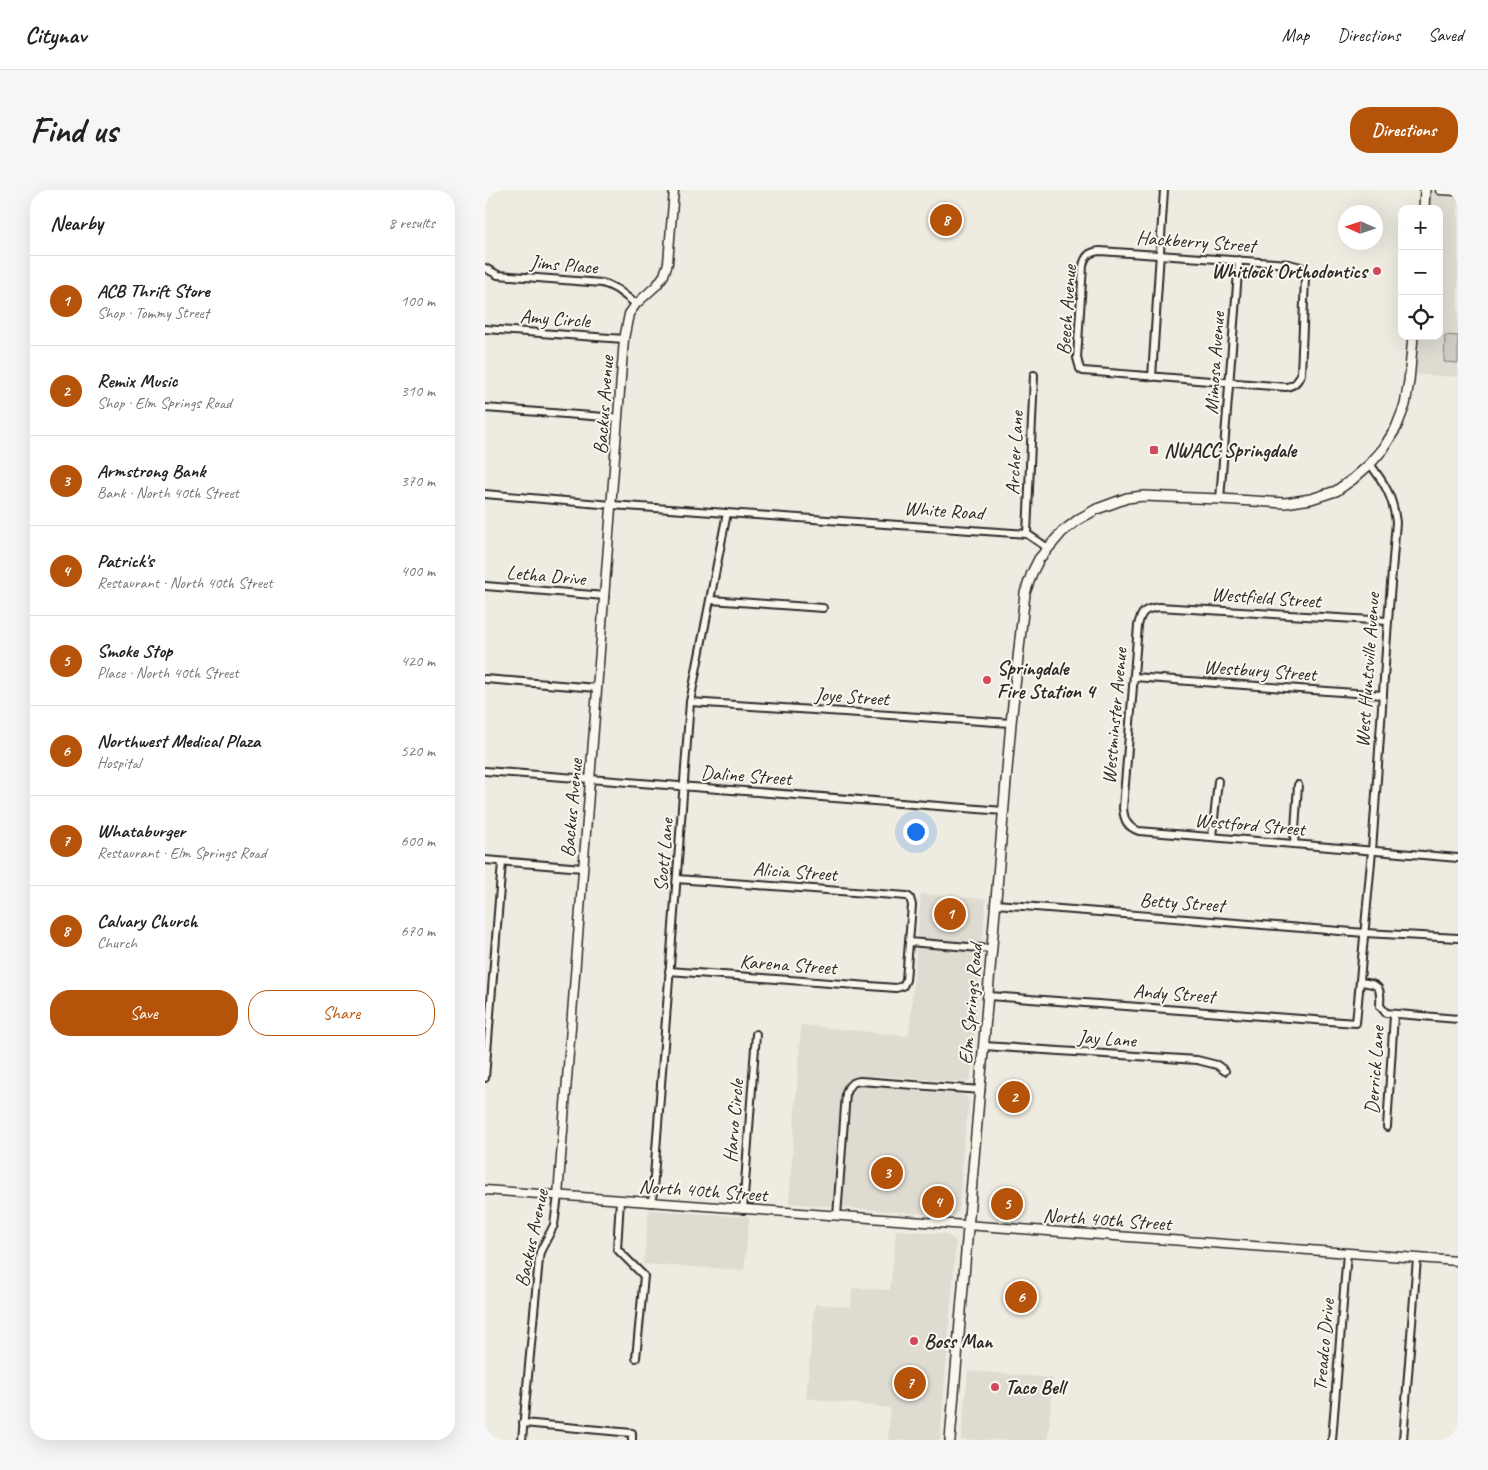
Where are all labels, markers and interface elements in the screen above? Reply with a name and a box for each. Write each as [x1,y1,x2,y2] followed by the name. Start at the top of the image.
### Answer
[25,20,86,50] text: Citynav
[1282,24,1309,46] text: Map
[1337,24,1400,46] text: Directions
[1428,24,1463,46] text: Saved
[1350,107,1458,153] button: Directions
[30,108,117,153] text: Find us
[930,201,962,239] pin: 8
[1338,205,1383,250] north arrow
[1398,205,1443,340] map controls
[1398,205,1443,250] button: +
[50,210,103,236] text: Nearby
[388,213,435,233] text: 8 results
[1136,225,1260,258] street label: Hackberry Street
[528,249,600,280] street label: Jims Place
[1398,250,1443,295] button: −
[1212,259,1369,284] place label: Whitlock Orthodontics
[1051,263,1082,356] street label: Beech Avenue
[1371,265,1383,277] marker: Whitlock Orthodontics
[97,279,210,303] text: ACB Thrift Store
[62,291,70,311] text: 1
[401,291,435,311] text: 100 m
[1398,295,1443,340] button: locate
[97,303,209,323] text: Shop · Tommy Street
[519,304,592,334] street label: Amy Circle
[1198,310,1231,415] street label: Mimosa Avenue
[588,354,620,455] street label: Backus Avenue
[97,369,177,393] text: Remix Music
[62,381,70,401] text: 2
[401,381,435,401] text: 310 m
[97,393,232,413] text: Shop · Elm Springs Road
[1000,409,1029,495] street label: Archer Lane
[1164,438,1297,463] place label: NWACC Springdale
[1148,444,1160,456] marker: NWACC Springdale
[97,459,205,483] text: Armstrong Bank
[62,471,70,491] text: 3
[401,471,435,491] text: 370 m
[97,483,239,503] text: Bank · North 40th Street
[903,495,988,526] street label: White Road
[97,549,154,573] text: Patrick's
[505,560,588,592] street label: Letha Drive
[62,561,70,581] text: 4
[401,561,435,581] text: 400 m
[97,573,273,593] text: Restaurant · North 40th Street
[1210,581,1324,614] street label: Westfield Street
[1350,590,1385,748] street label: West Huntsville Avenue
[97,639,172,663] text: Smoke Stop
[1096,645,1133,785] street label: Westminster Avenue
[63,651,69,671] text: 5
[401,651,435,671] text: 420 m
[1203,654,1319,687] street label: Westbury Street
[997,656,1098,704] place label: Springdale Fire Station 4
[97,663,239,683] text: Place · North 40th Street
[981,674,993,686] marker: Springdale Fire Station 4
[813,681,892,712] street label: Joye Street
[97,729,260,753] text: Northwest Medical Plaza
[62,741,70,761] text: 6
[401,741,435,761] text: 520 m
[97,753,141,773] text: Hospital
[555,756,588,858] street label: Backus Avenue
[700,760,795,791] street label: Daline Street
[1194,807,1308,842] street label: Westford Street
[648,816,679,893] street label: Scott Lane
[97,819,185,843] text: Whataburger
[903,819,929,845] your location
[62,831,70,851] text: 7
[401,831,435,851] text: 600 m
[97,843,266,863] text: Restaurant · Elm Springs Road
[752,856,840,887] street label: Alicia Street
[1139,887,1229,918] street label: Betty Street
[934,895,966,933] pin: 1
[97,909,197,933] text: Calvary Church
[62,921,70,941] text: 8
[401,921,435,941] text: 670 m
[97,933,137,953] text: Church
[953,940,988,1065] street label: Elm Springs Road
[739,949,839,981] street label: Karena Street
[1132,978,1219,1009] street label: Andy Street
[50,990,238,1036] button: Save
[248,990,435,1036] button: Share
[1076,1024,1138,1053] street label: Jay Lane
[1359,1024,1390,1115] street label: Derrick Lane
[717,1077,750,1164] street label: Harvo Circle
[998,1078,1030,1116] pin: 2
[871,1154,903,1192] pin: 3
[638,1174,770,1208] street label: North 40th Street
[922,1183,954,1221] pin: 4
[991,1185,1023,1223] pin: 5
[509,1186,554,1289] street label: Backus Avenue
[1042,1203,1174,1237] street label: North 40th Street
[1005,1278,1037,1316] pin: 6
[1307,1296,1340,1392] street label: Treadco Drive
[924,1329,994,1354] place label: Boss Man
[908,1335,920,1347] marker: Boss Man
[894,1364,926,1402] pin: 7
[1005,1375,1068,1400] place label: Taco Bell
[989,1381,1001,1393] marker: Taco Bell

